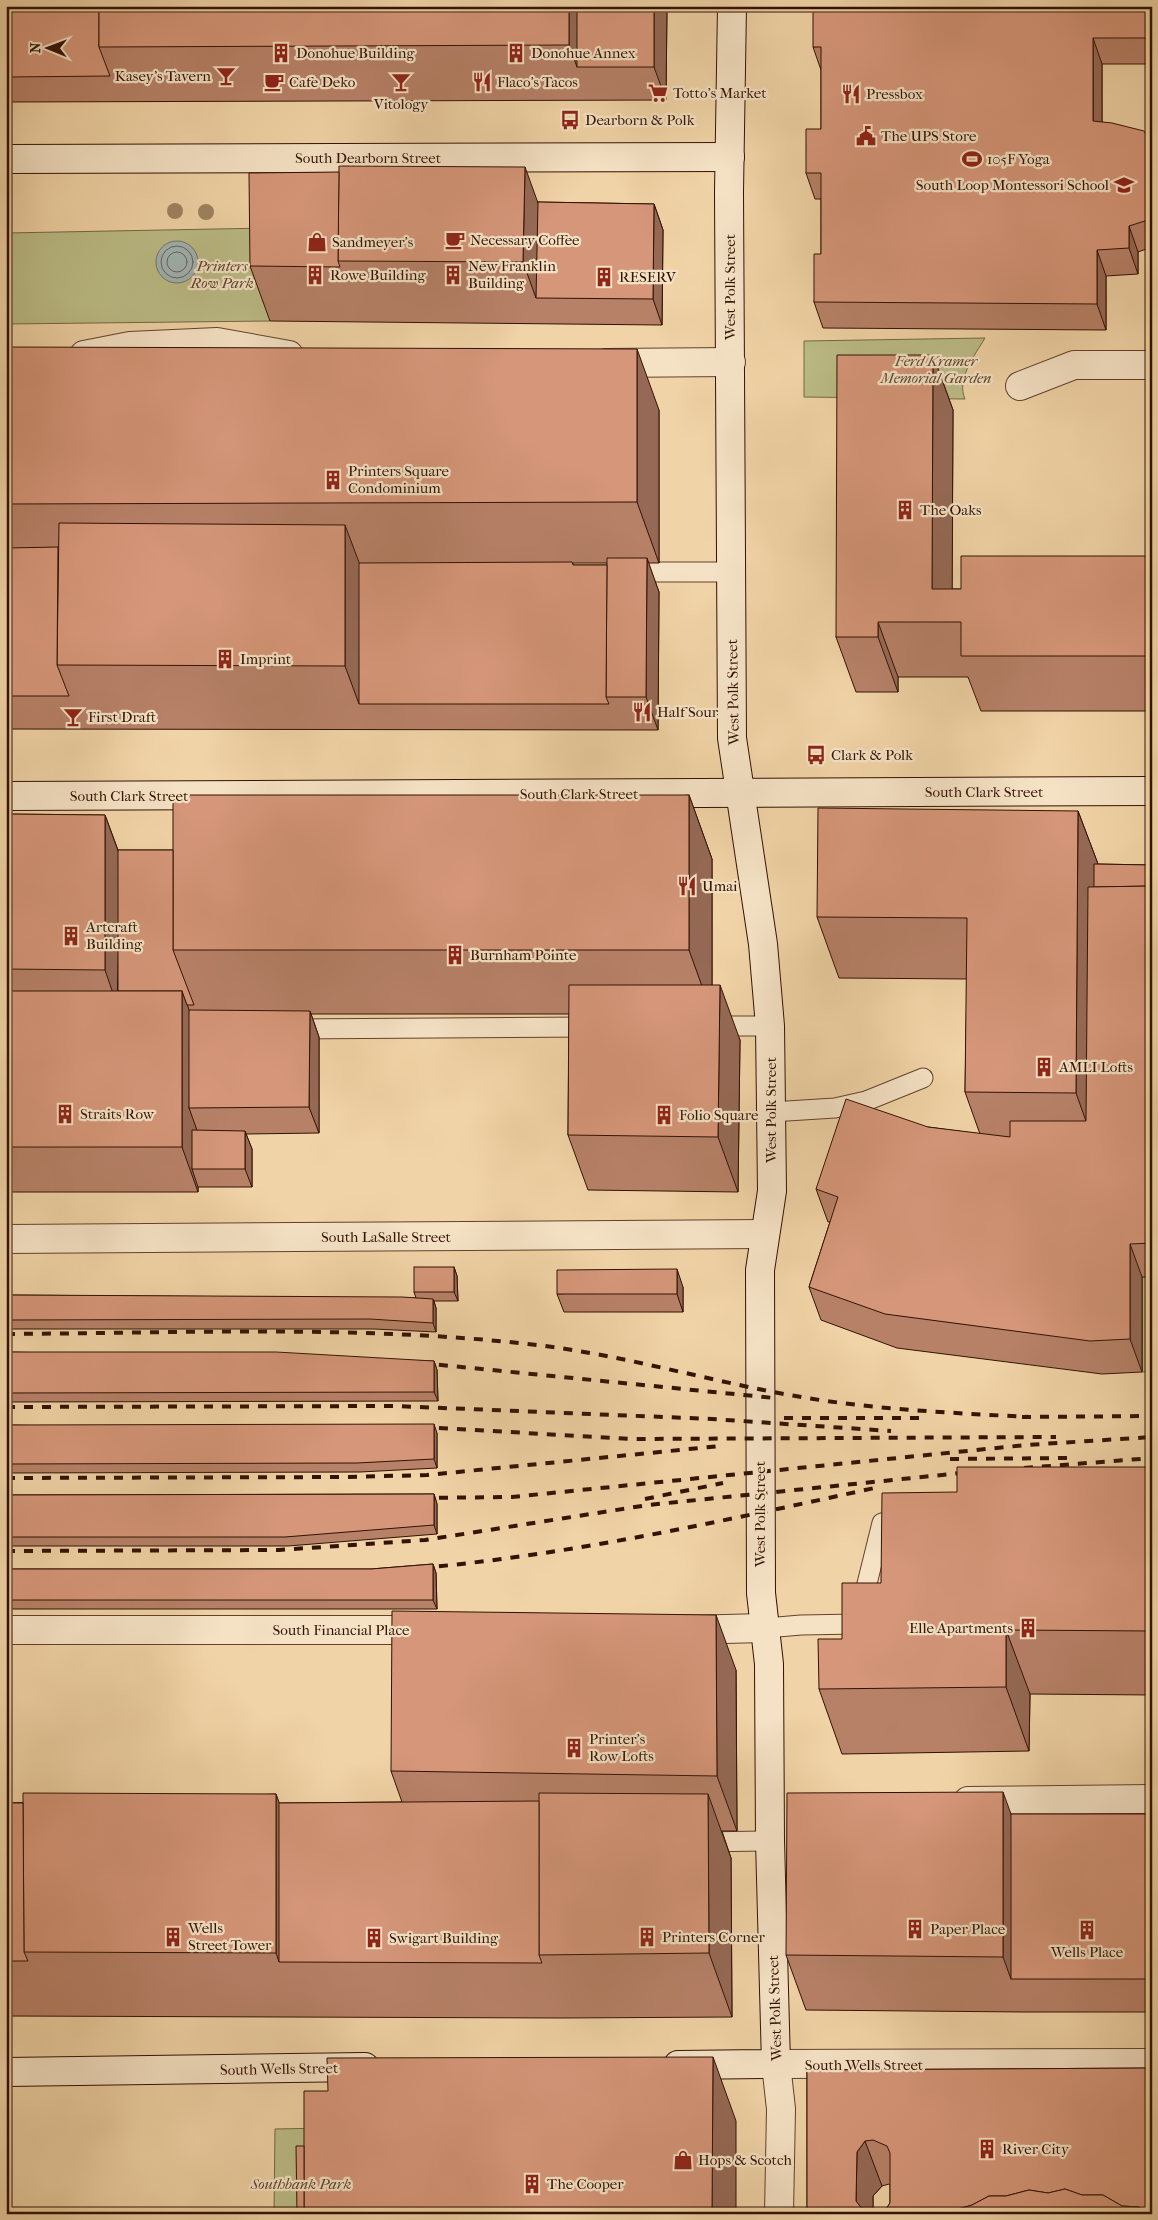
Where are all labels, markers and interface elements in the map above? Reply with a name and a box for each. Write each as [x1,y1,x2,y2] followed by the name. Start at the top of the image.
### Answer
[22,22,72,72] north arrow
[27,42,44,53] text: N
[270,42,292,64] building icon: Donohue Building
[505,42,527,64] building icon: Donohue Annex
[296,44,415,62] place label: Donohue Building
[531,44,636,62] place label: Donohue Annex
[215,65,237,87] bar icon: Kasey's Tavern
[115,67,211,85] place label: Kasey's Tavern
[263,71,285,93] cafe icon: Cafe Deko
[390,71,412,93] bar icon: Vitology
[471,71,493,93] restaurant icon: Flaco's Tacos
[289,73,356,91] place label: Cafe Deko
[497,73,578,91] place label: Flaco's Tacos
[647,82,669,104] supermarket icon: Totto's Market
[840,83,862,105] restaurant icon: Pressbox
[673,84,767,102] place label: Totto's Market
[866,85,923,103] place label: Pressbox
[373,95,429,113] place label: Vitology
[559,109,581,131] bus stop icon: Dearborn & Polk
[585,111,695,129] place label: Dearborn & Polk
[855,125,877,147] public building icon: The UPS Store
[881,127,977,145] place label: The UPS Store
[961,148,983,170] sports icon: 105F Yoga
[295,149,442,167] street label: South Dearborn Street
[987,150,1051,168] place label: 105F Yoga
[1113,174,1135,196] school or university icon: South Loop Montessori School
[916,176,1109,194] place label: South Loop Montessori School
[444,229,466,251] cafe icon: Necessary Coffee
[306,231,328,253] shop icon: Sandmeyer's
[470,231,580,249] place label: Necessary Coffee
[332,233,414,251] place label: Sandmeyer's
[721,233,739,341] street label: West Polk Street
[189,257,254,292] park label: Printers Row Park
[468,257,556,292] place label: New Franklin Building
[304,264,326,286] building icon: Rowe Building
[442,264,464,286] building icon: New Franklin Building
[330,266,427,284] place label: Rowe Building
[593,266,615,288] building icon: RESERV
[619,268,677,286] place label: RESERV
[880,352,991,387] park label: Ferd Kramer Memorial Garden
[348,462,450,497] place label: Printers Square Condominium
[322,469,344,491] building icon: Printers Square Condominium
[894,499,916,521] building icon: The Oaks
[920,501,982,519] place label: The Oaks
[723,638,743,746] street label: West Polk Street
[214,648,236,670] building icon: Imprint
[240,650,292,668] place label: Imprint
[631,701,653,723] restaurant icon: Half Sour
[657,703,719,721] place label: Half Sour
[62,706,84,728] bar icon: First Draft
[88,708,157,726] place label: First Draft
[805,744,827,766] bus stop icon: Clark & Polk
[831,746,913,764] place label: Clark & Polk
[925,783,1044,801] street label: South Clark Street
[520,785,639,803] street label: South Clark Street
[70,787,189,805] street label: South Clark Street
[676,875,698,897] restaurant icon: Umai
[702,877,738,895] place label: Umai
[85,918,143,953] place label: Artcraft Building
[60,925,82,947] building icon: Artcraft Building
[444,944,466,966] building icon: Burnham Pointe
[470,946,577,964] place label: Burnham Pointe
[762,1056,780,1164] street label: West Polk Street
[1033,1056,1055,1078] building icon: AMLI Lofts
[1058,1058,1133,1076] place label: AMLI Lofts
[54,1103,76,1125] building icon: Straits Row
[653,1104,675,1126] building icon: Folio Square
[80,1105,155,1123] place label: Straits Row
[679,1106,759,1124] place label: Folio Square
[321,1228,452,1246] street label: South LaSalle Street
[751,1460,769,1568] street label: West Polk Street
[1017,1617,1039,1639] building icon: Elle Apartments
[909,1619,1013,1637] place label: Elle Apartments
[273,1621,410,1639] street label: South Financial Place
[589,1730,654,1765] place label: Printer's Row Lofts
[563,1737,585,1759] building icon: Printer's Row Lofts
[904,1918,926,1940] building icon: Paper Place
[187,1919,272,1954] place label: Wells Street Tower
[1076,1919,1098,1941] building icon: Wells Place
[930,1920,1006,1938] place label: Paper Place
[162,1926,184,1948] building icon: Wells Street Tower
[636,1926,658,1948] building icon: Printers Corner
[363,1927,385,1949] building icon: Swigart Building
[662,1928,765,1946] place label: Printers Corner
[389,1929,499,1947] place label: Swigart Building
[1050,1943,1124,1961] place label: Wells Place
[764,1954,786,2062] street label: West Polk Street
[805,2056,924,2074] street label: South Wells Street
[220,2059,339,2079] street label: South Wells Street
[976,2138,998,2160] building icon: River City
[1002,2140,1070,2158] place label: River City
[672,2149,694,2171] shop icon: Hops & Scotch
[698,2151,793,2169] place label: Hops & Scotch
[521,2173,543,2195] building icon: The Cooper
[250,2175,351,2193] park label: Southbank Park
[547,2175,624,2193] place label: The Cooper

